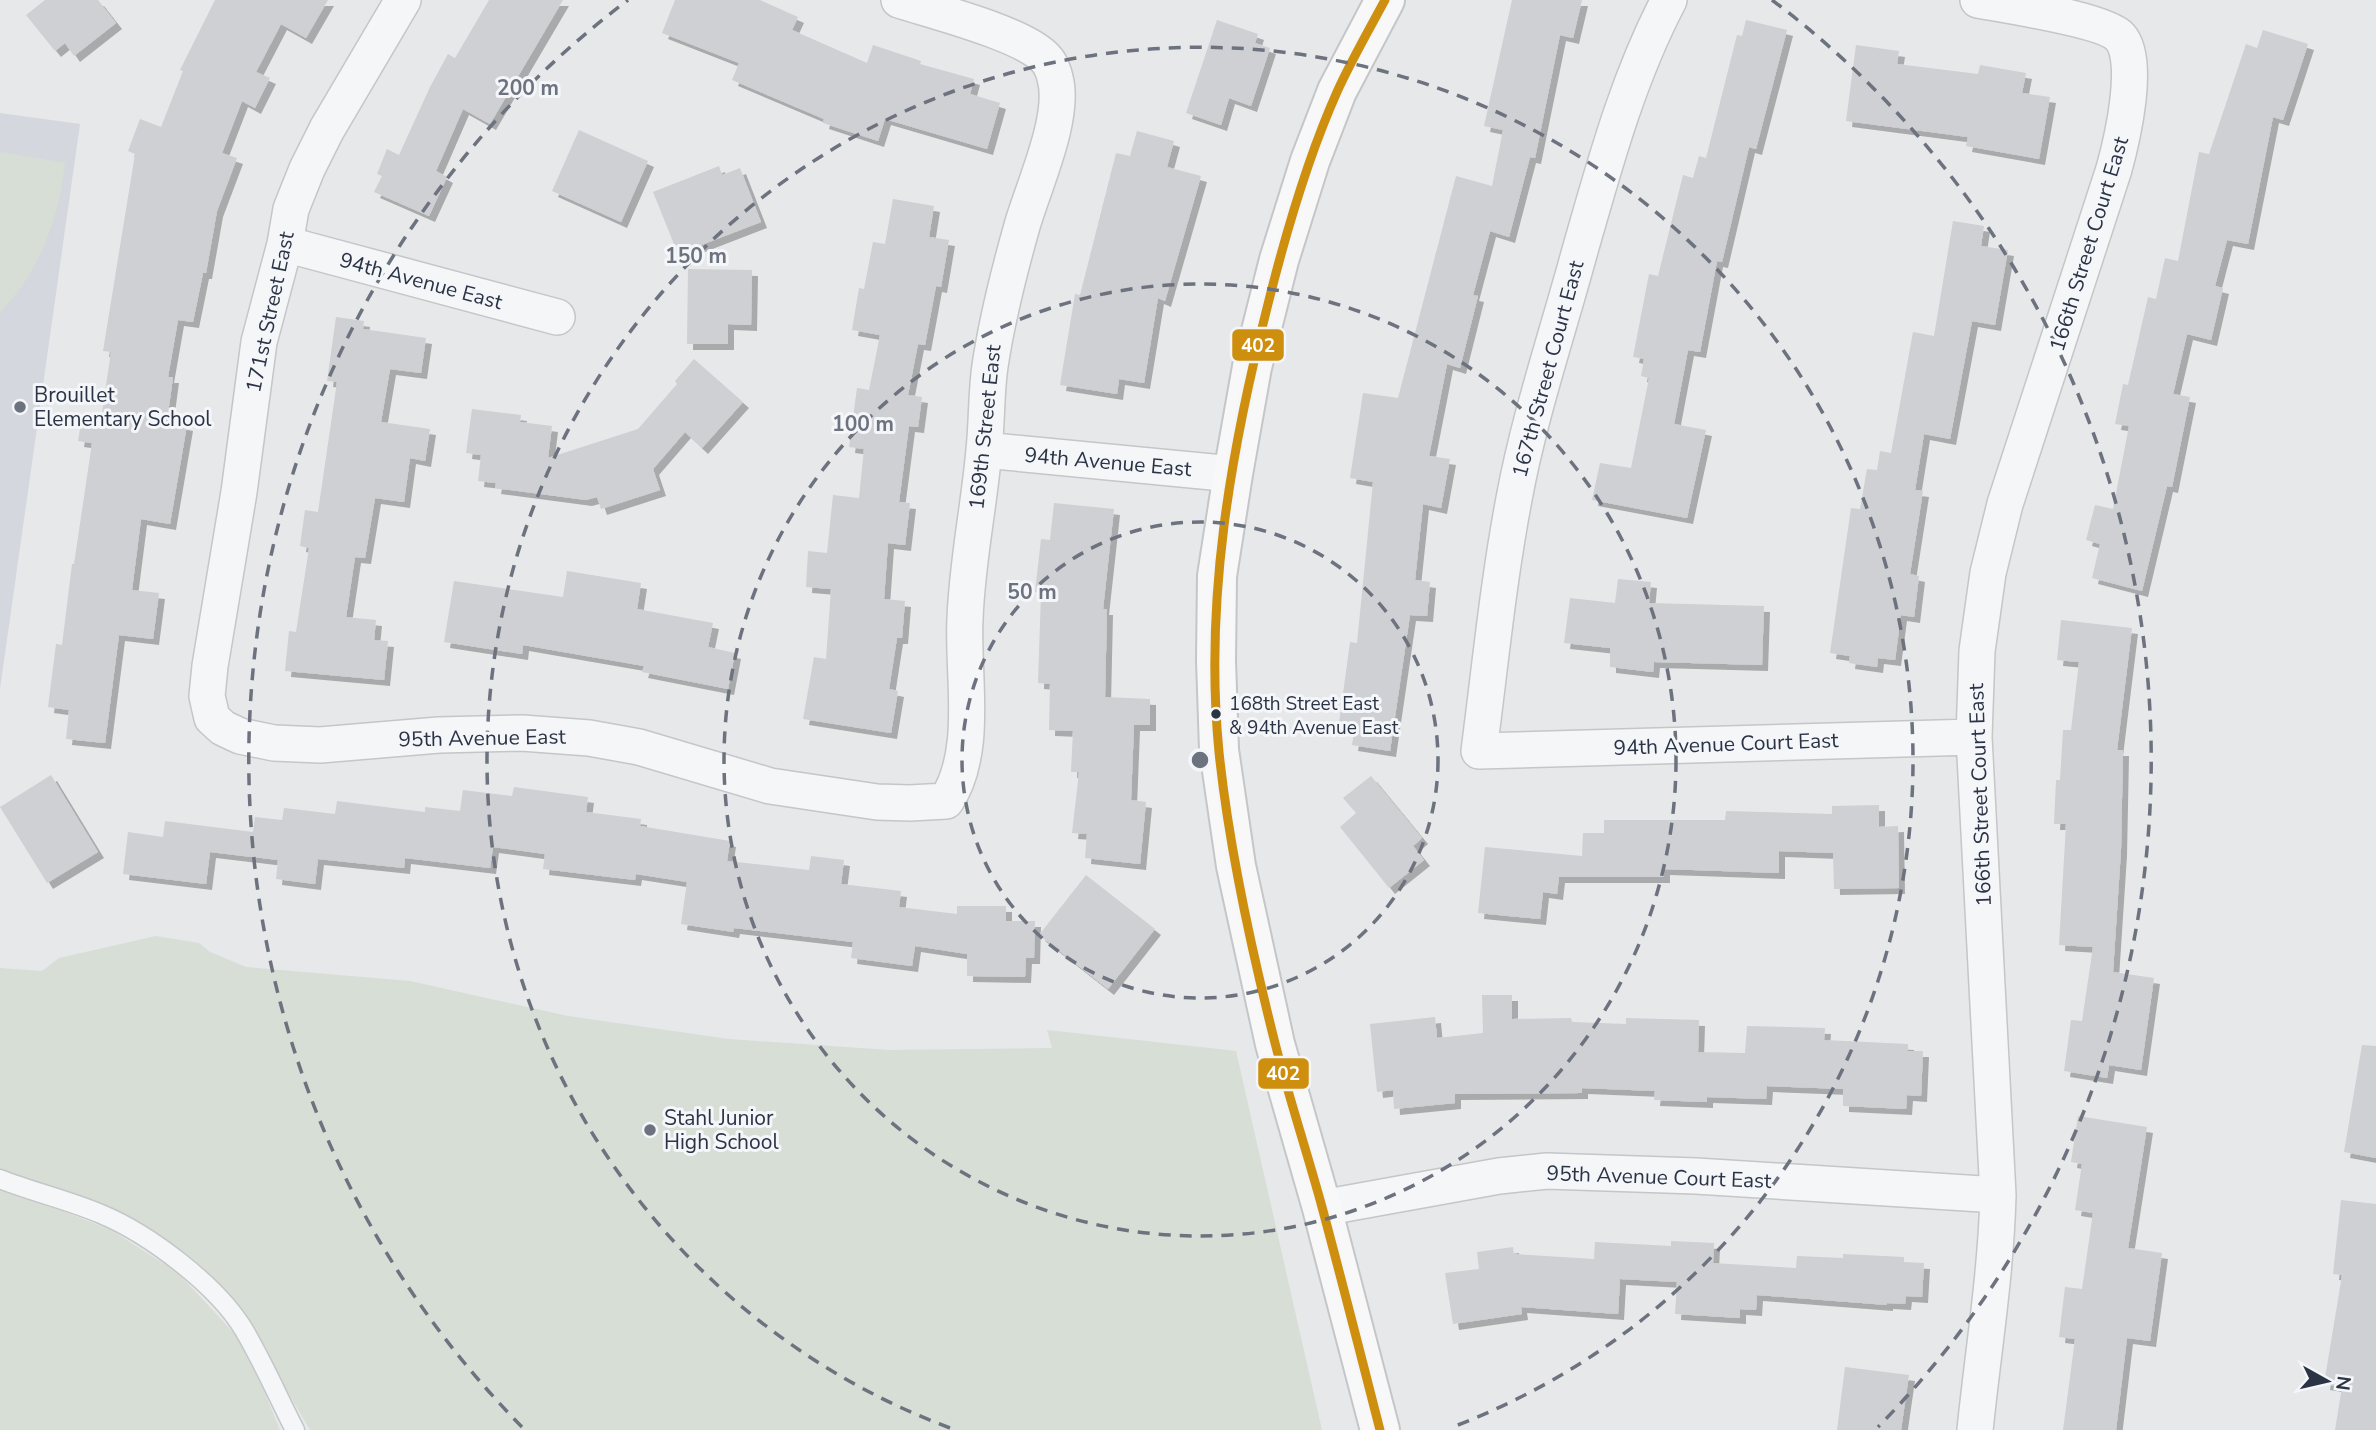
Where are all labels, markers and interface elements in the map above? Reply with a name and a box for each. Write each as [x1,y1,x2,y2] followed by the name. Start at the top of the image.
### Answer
[497,74,559,102] text: 200 m
[2043,132,2135,355] street label: 166th Street Court East
[239,228,301,395] street label: 171st Street East
[665,242,727,270] text: 150 m
[337,246,506,316] street label: 94th Avenue East
[1506,257,1591,481] street label: 167th Street Court East
[1231,328,1285,362] line badge: 402
[1241,333,1275,359] text: 402
[962,342,1008,511] street label: 169th Street East
[34,381,212,433] place label: Brouillet Elementary School
[12,399,28,415] marker: Brouillet Elementary School
[832,410,894,438] text: 100 m
[1023,441,1193,483] street label: 94th Avenue East
[1007,578,1057,606] text: 50 m
[1962,682,1998,907] street label: 166th Street Court East
[1229,691,1399,741] place label: 168th Street East & 94th Avenue East
[1209,707,1223,721] marker: 168th Street East & 94th Avenue East
[398,723,567,753] street label: 95th Avenue East
[1613,726,1840,762] street label: 94th Avenue Court East
[1188,748,1212,772] centre of rings
[1257,1057,1310,1090] line badge: 402
[1266,1061,1300,1087] text: 402
[664,1104,779,1156] place label: Stahl Junior High School
[642,1122,658,1138] marker: Stahl Junior High School
[1546,1159,1773,1195] street label: 95th Avenue Court East
[2292,1346,2362,1416] north arrow
[2329,1374,2357,1392] text: N

